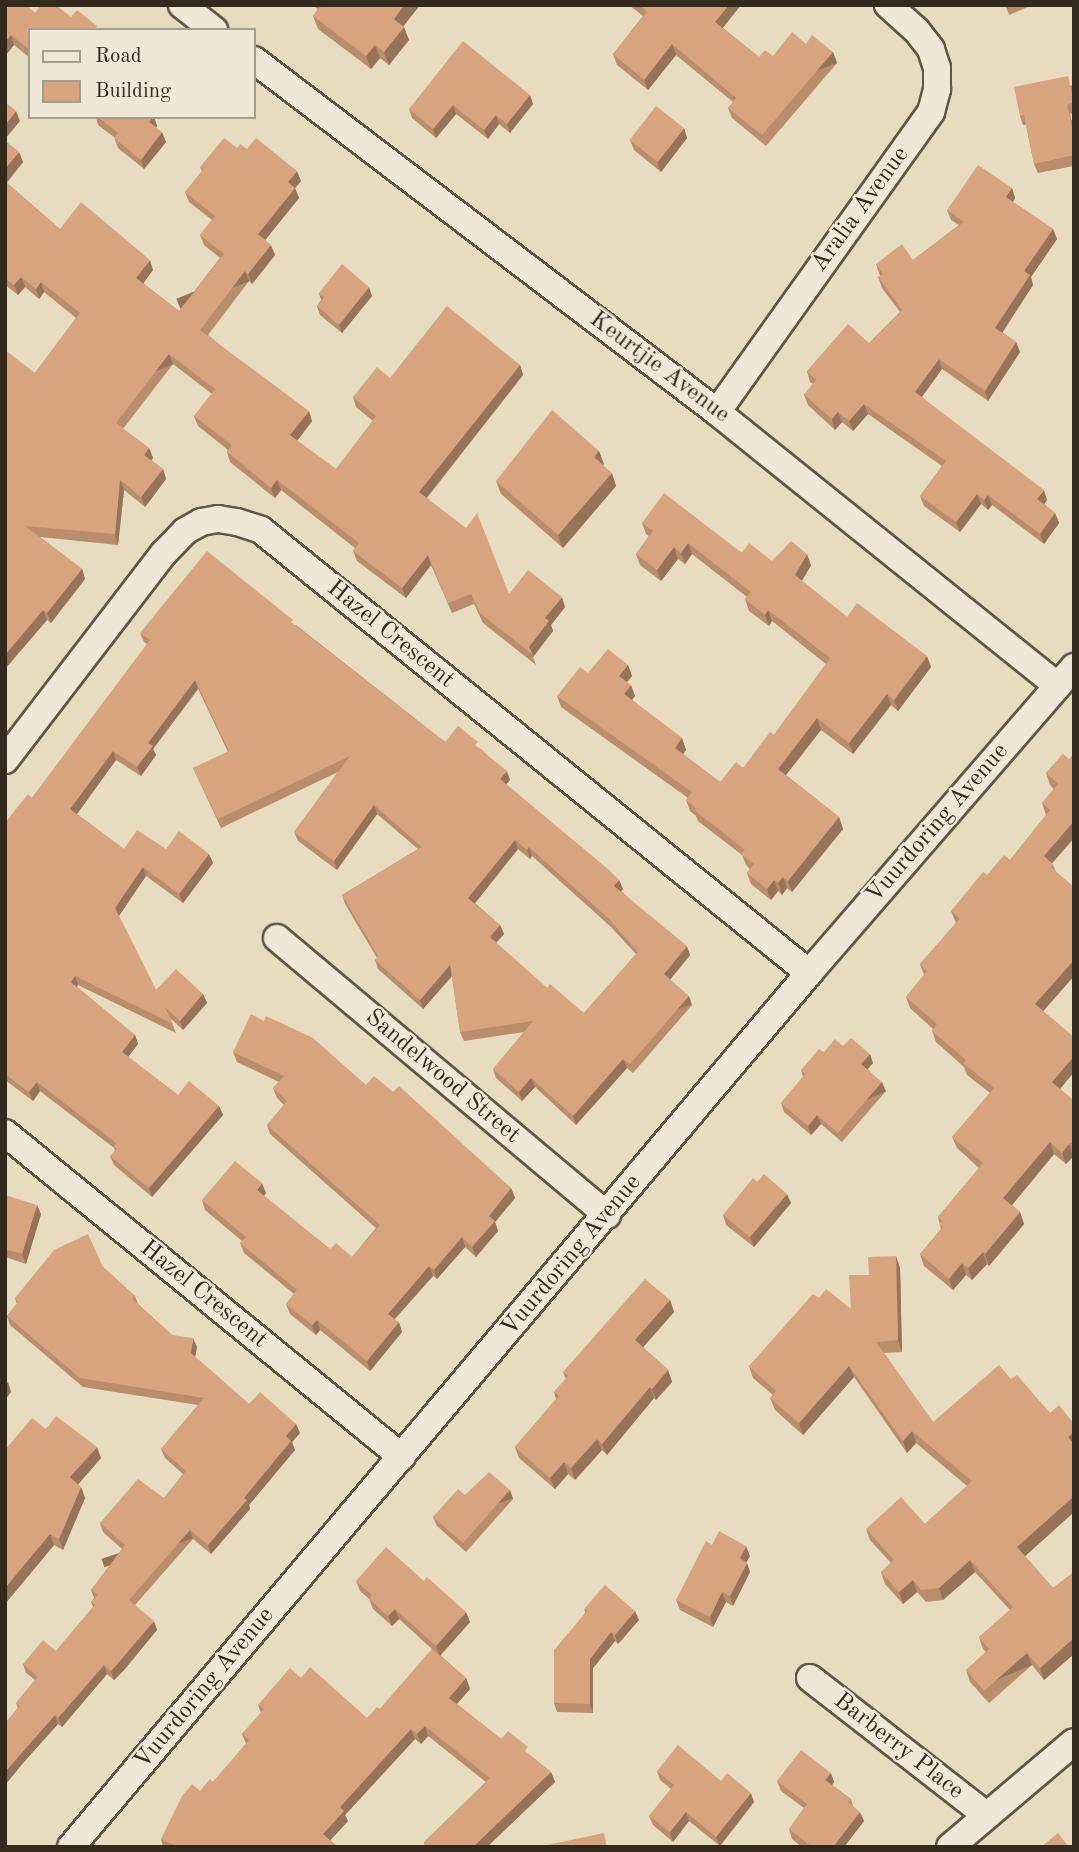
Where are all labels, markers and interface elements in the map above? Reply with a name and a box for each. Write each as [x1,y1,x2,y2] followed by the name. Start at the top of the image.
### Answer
[28,28,256,119] legend
[95,46,142,67] text: Road
[95,81,171,102] text: Building
[806,142,916,278] street label: Aralia Avenue
[583,306,735,430] street label: Keurtjie Avenue
[320,575,460,695] street label: Hazel Crescent
[861,738,1015,910] street label: Vuurdoring Avenue
[358,1004,526,1150] street label: Sandelwood Street
[496,1169,648,1343] street label: Vuurdoring Avenue
[133,1235,273,1355] street label: Hazel Crescent
[129,1602,281,1776] street label: Vuurdoring Avenue
[827,1687,969,1807] street label: Barberry Place

